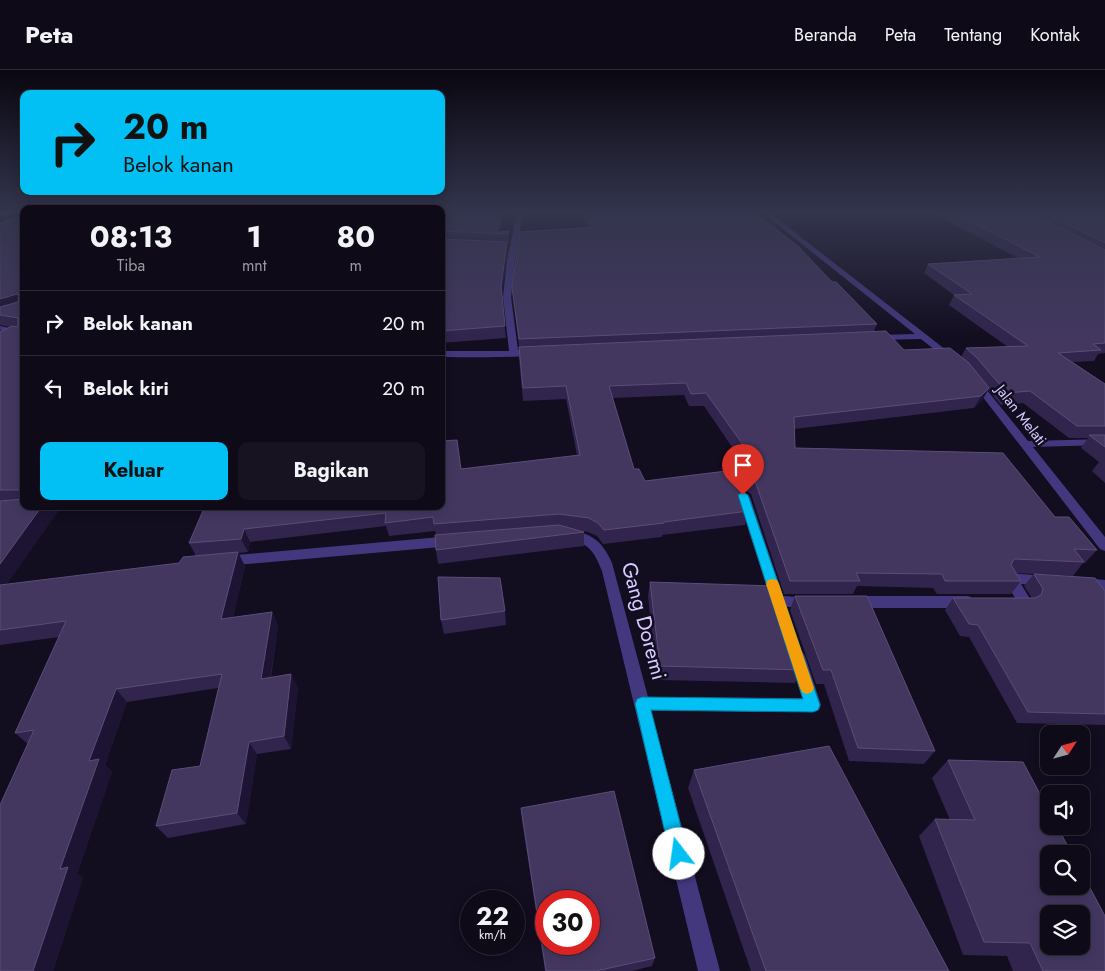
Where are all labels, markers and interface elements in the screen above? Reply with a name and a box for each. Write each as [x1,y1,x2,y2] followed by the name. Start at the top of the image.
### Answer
[25,17,74,52] text: Peta
[794,22,857,48] text: Beranda
[885,22,916,48] text: Peta
[944,22,1002,48] text: Tentang
[1030,22,1080,48] text: Kontak
[123,102,208,152] text: 20 m
[40,110,105,175] icon: right
[123,148,234,180] text: Belok kanan
[90,215,172,258] text: 08:13
[247,215,262,258] text: 1
[336,215,375,258] text: 80
[117,254,145,277] text: Tiba
[242,254,267,277] text: mnt
[350,254,362,277] text: m
[40,309,68,337] icon: right
[83,310,193,337] text: Belok kanan
[382,310,425,337] text: 20 m
[40,374,68,402] icon: left
[83,375,169,402] text: Belok kiri
[382,375,425,402] text: 20 m
[989,378,1052,450] street label: Jalan Melati
[40,442,228,500] button: Keluar
[238,442,425,500] button: Bagikan
[722,444,764,495] pin
[729,451,757,479] icon: arrive
[614,559,674,683] street label: Gang Doremi
[1040,725,1090,775] north arrow
[1040,725,1090,955] map controls
[1040,785,1090,835] button: sound
[652,827,704,879] position arrow
[1040,845,1090,895] button: search
[535,890,600,955] speed limit sign: 30
[476,898,509,934] text: 22
[1040,905,1090,955] button: layers
[479,926,506,944] text: km/h

